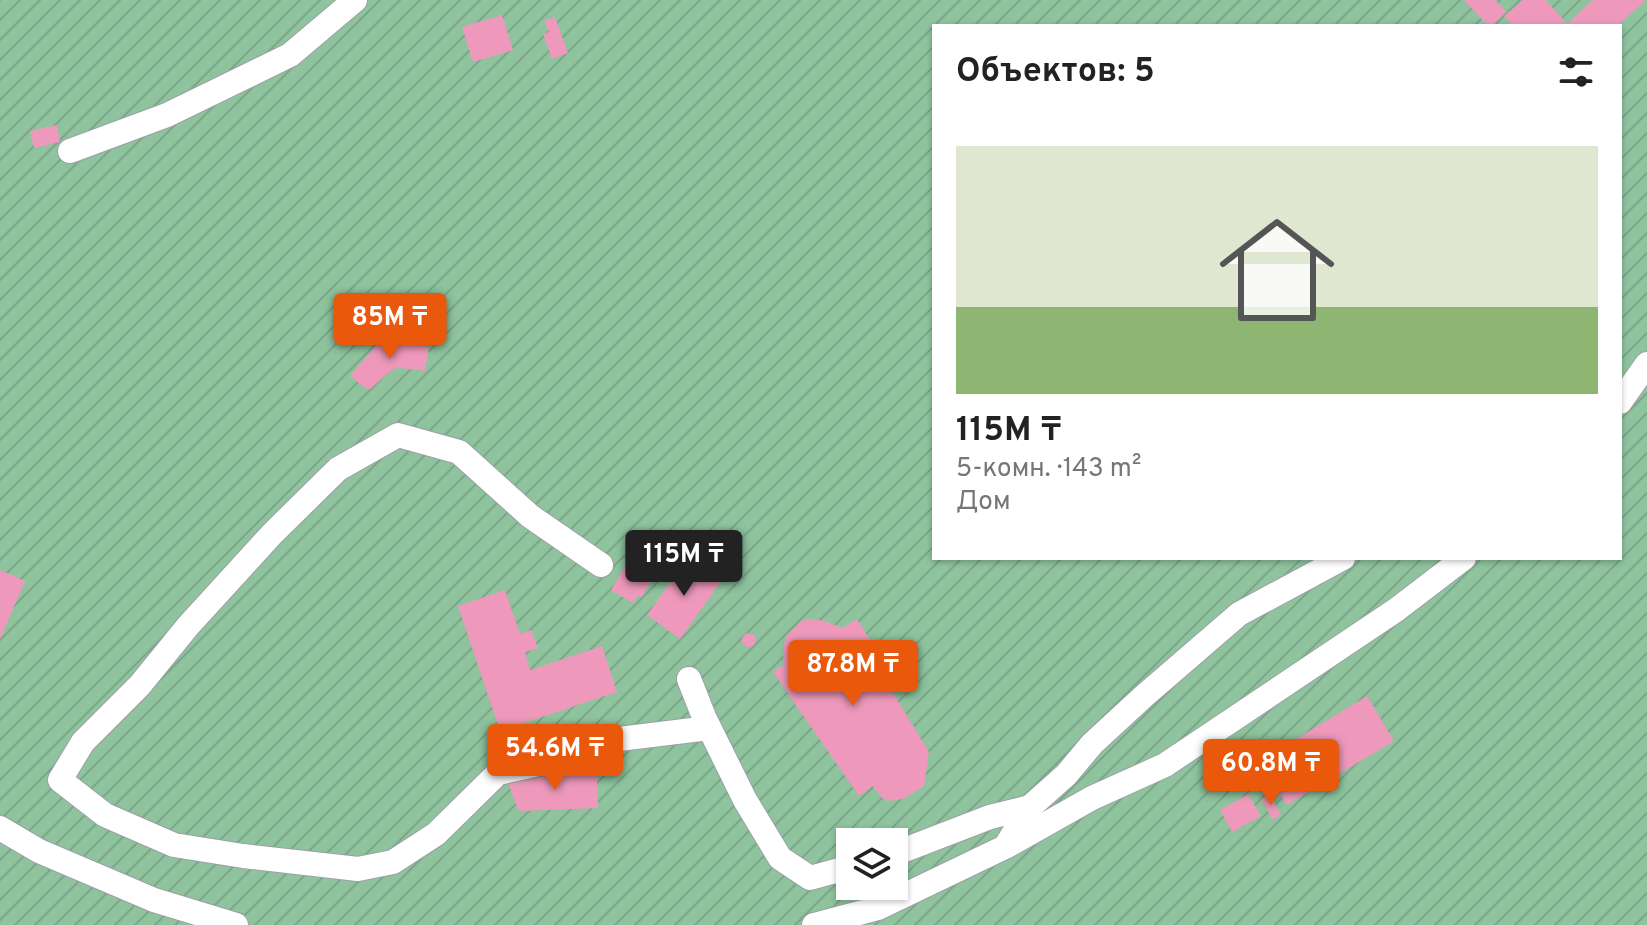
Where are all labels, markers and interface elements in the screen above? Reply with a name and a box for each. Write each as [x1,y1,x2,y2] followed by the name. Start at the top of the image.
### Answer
[1554,50,1598,94] icon: filters
[956,51,1155,94] text: Объектов: 5
[1205,198,1349,342] icon: home
[334,293,446,361] pin: 85M ₸
[352,302,428,335] text: 85M ₸
[956,410,1062,453] text: 115M ₸
[956,453,1141,486] text: 5-комн. · 143 m²
[956,486,1011,519] text: Дом
[619,530,749,598] pin: 115M ₸
[643,539,725,572] text: 115M ₸
[779,640,927,708] pin: 87.8M ₸
[806,649,900,682] text: 87.8M ₸
[481,724,629,792] pin: 54.6M ₸
[505,733,605,766] text: 54.6M ₸
[1197,739,1345,807] pin: 60.8M ₸
[1221,748,1321,781] text: 60.8M ₸
[836,828,908,900] map controls
[836,828,908,900] button: layers

